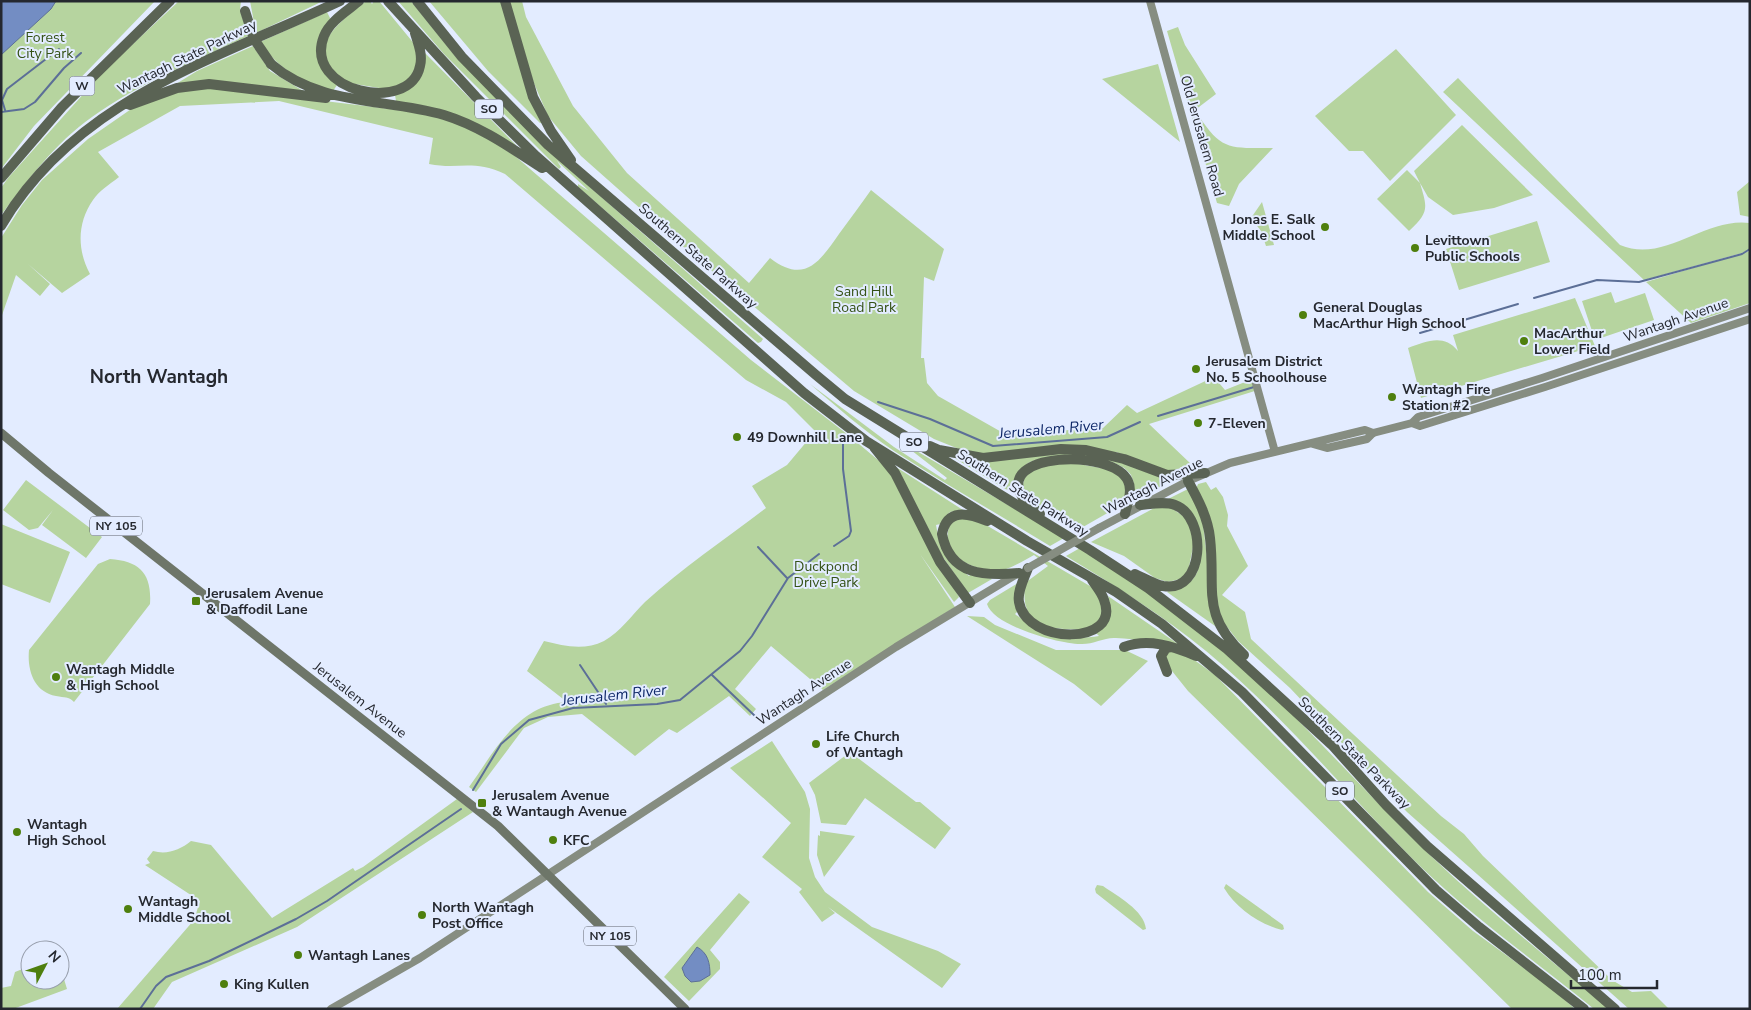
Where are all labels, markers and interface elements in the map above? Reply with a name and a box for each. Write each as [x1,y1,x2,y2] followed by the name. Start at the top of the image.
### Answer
[114,15,261,99] street label: Wantagh State Parkway
[17,28,74,63] park label: Forest City Park
[1176,73,1228,199] street label: Old Jerusalem Road
[70,76,94,95] road number: W
[475,100,503,118] road number: SO
[634,199,762,313] street label: Southern State Parkway
[1222,210,1316,245] place label: Jonas E. Salk Middle School
[1319,221,1331,233] marker: Jonas E. Salk Middle School
[1425,231,1520,266] place label: Levittown Public Schools
[1409,242,1421,254] marker: Levittown Public Schools
[832,282,897,317] park label: Sand Hill Road Park
[1621,293,1731,347] street label: Wantagh Avenue
[1313,298,1466,333] place label: General Douglas MacArthur High School
[1297,309,1309,321] marker: General Douglas MacArthur High School
[1534,324,1610,359] place label: MacArthur Lower Field
[1518,335,1530,347] marker: MacArthur Lower Field
[1205,352,1327,387] place label: Jerusalem District No. 5 Schoolhouse
[1190,363,1202,375] marker: Jerusalem District No. 5 Schoolhouse
[90,364,228,390] district label: North Wantagh
[1402,380,1491,415] place label: Wantagh Fire Station #2
[1386,391,1398,403] marker: Wantagh Fire Station #2
[997,414,1105,444] water label: Jerusalem River
[1208,414,1266,433] place label: 7-Eleven
[1192,417,1204,429] marker: 7-Eleven
[747,428,862,447] place label: 49 Downhill Lane
[731,431,743,443] marker: 49 Downhill Lane
[900,432,928,452] road number: SO
[954,445,1093,542] street label: Southern State Parkway
[1100,453,1206,519] street label: Wantagh Avenue
[90,516,142,536] road number: NY 105
[794,557,859,592] park label: Duckpond Drive Park
[205,584,324,619] place label: Jerusalem Avenue & Daffodil Lane
[190,595,202,607] marker: Jerusalem Avenue & Daffodil Lane
[753,654,855,730] street label: Wantagh Avenue
[309,657,411,743] street label: Jerusalem Avenue
[66,660,175,695] place label: Wantagh Middle & High School
[50,671,62,683] marker: Wantagh Middle & High School
[560,679,668,711] water label: Jerusalem River
[1294,693,1415,814] street label: Southern State Parkway
[826,727,903,762] place label: Life Church of Wantagh
[810,738,822,750] marker: Life Church of Wantagh
[1326,781,1354,800] road number: SO
[491,786,627,821] place label: Jerusalem Avenue & Wantaugh Avenue
[476,797,488,809] marker: Jerusalem Avenue & Wantaugh Avenue
[27,815,107,850] place label: Wantagh High School
[11,826,23,838] marker: Wantagh High School
[563,831,590,850] place label: KFC
[547,834,559,846] marker: KFC
[138,892,231,927] place label: Wantagh Middle School
[432,898,534,933] place label: North Wantagh Post Office
[122,903,134,915] marker: Wantagh Middle School
[416,909,428,921] marker: North Wantagh Post Office
[584,926,636,946] road number: NY 105
[20,940,70,990] north arrow
[308,946,410,965] place label: Wantagh Lanes
[44,947,65,967] text: N
[292,949,304,961] marker: Wantagh Lanes
[1571,958,1657,990] scale bar
[1578,965,1622,985] text: 100 m
[234,975,309,994] place label: King Kullen
[218,978,230,990] marker: King Kullen

